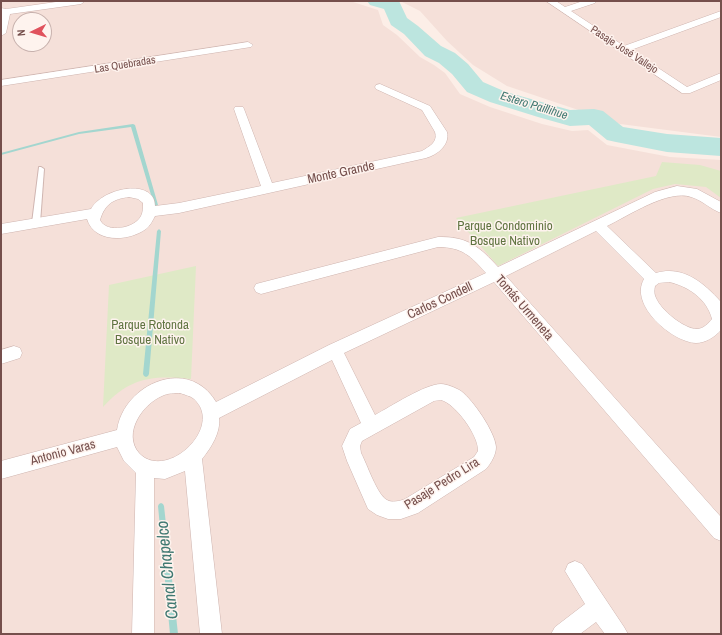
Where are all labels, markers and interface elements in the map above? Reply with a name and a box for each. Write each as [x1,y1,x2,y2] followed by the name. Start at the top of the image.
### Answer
[12,12,52,52] north arrow
[588,23,660,77] street label: Pasaje José Vallejo
[14,29,28,37] text: N
[94,54,156,76] street label: Las Quebradas
[499,89,569,123] water label: Estero Paillihue
[306,158,376,188] street label: Monte Grande
[457,219,553,250] park label: Parque Condominio Bosque Nativo
[491,272,557,344] street label: Tomás Urmeneta
[405,279,475,323] street label: Carlos Condell
[111,318,189,349] park label: Parque Rotonda Bosque Nativo
[29,437,97,469] street label: Antonio Varas
[402,455,482,513] street label: Pasaje Pedro Lira
[153,520,183,620] water label: Canal Chapelco

